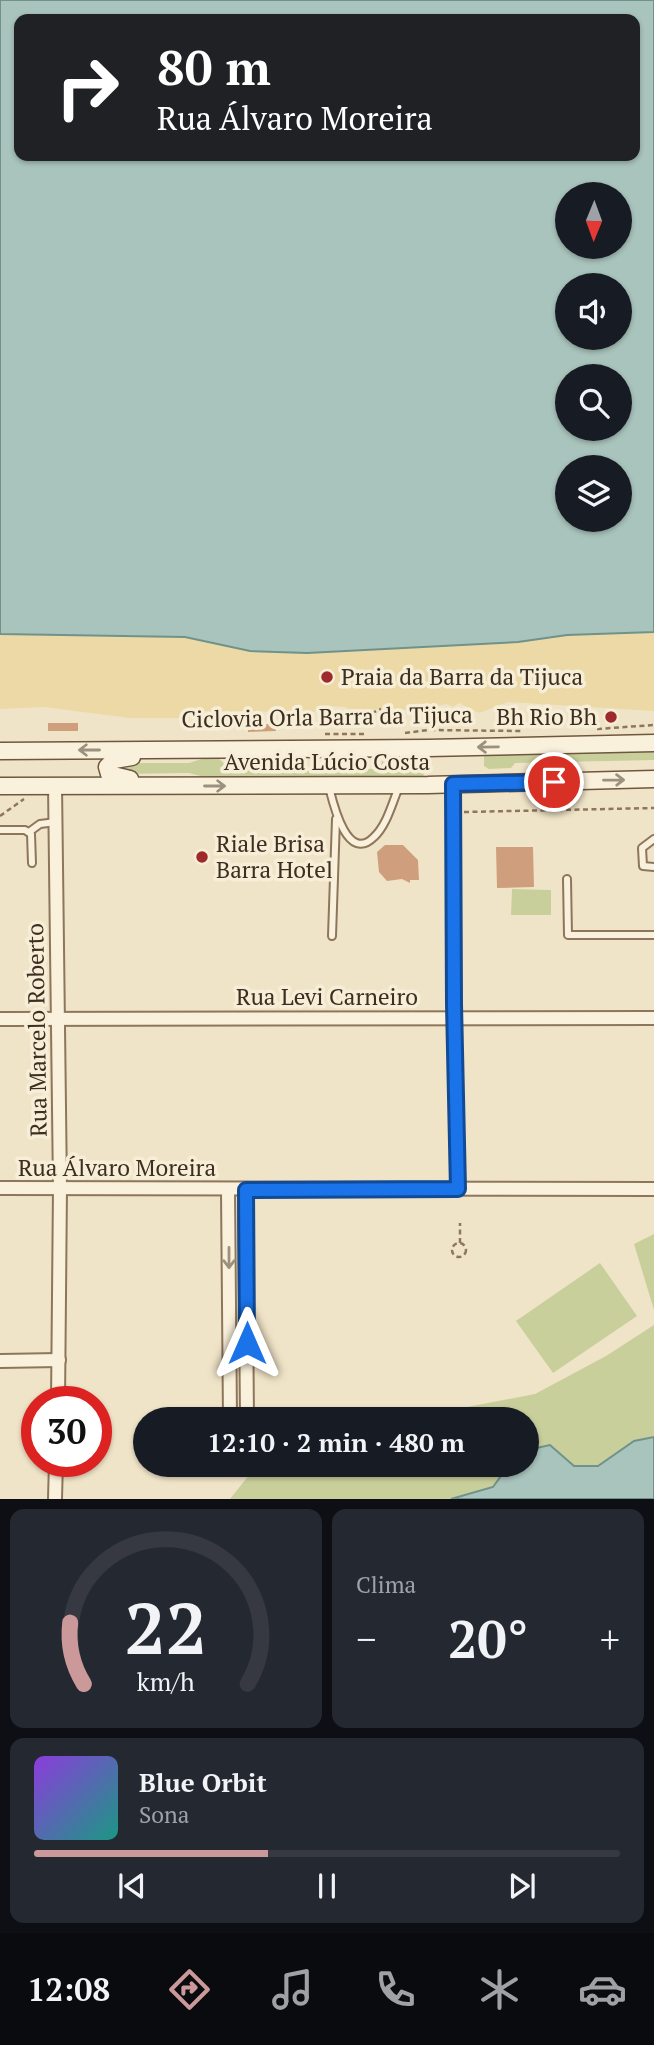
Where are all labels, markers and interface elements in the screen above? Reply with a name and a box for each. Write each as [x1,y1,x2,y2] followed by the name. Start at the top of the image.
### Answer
[157,34,271,99] text: 80 m
[42,42,133,133] icon: right
[157,97,433,139] text: Rua Álvaro Moreira
[555,182,632,259] north arrow
[555,182,632,532] map controls
[555,273,632,350] button: sound
[555,364,632,441] button: search
[555,455,632,532] button: layers
[341,661,584,692] place label: Praia da Barra da Tijuca
[319,669,335,685] marker: Praia da Barra da Tijuca
[181,698,473,735] street label: Ciclovia Orla Barra da Tijuca
[496,701,597,732] place label: Bh Rio Bh
[603,709,619,725] marker: Bh Rio Bh
[477,740,500,754] one-way arrow
[78,743,101,757] one-way arrow
[224,746,431,777] street label: Avenida Lúcio Costa
[524,752,584,812] pin
[535,763,573,801] icon: arrive
[602,774,625,787] one-way arrow
[203,779,226,793] one-way arrow
[216,828,333,885] place label: Riale Brisa Barra Hotel
[194,849,210,865] marker: Riale Brisa Barra Hotel
[19,923,54,1137] street label: Rua Marcelo Roberto
[236,981,418,1012] street label: Rua Levi Carneiro
[18,1152,216,1183] street label: Rua Álvaro Moreira
[222,1246,236,1269] one-way arrow
[210,1306,284,1380] position arrow
[21,1386,112,1477] speed limit sign: 30
[207,1425,465,1459] text: 12:10 · 2 min · 480 m
[356,1569,416,1600] text: Clima
[125,1579,207,1676] text: 22
[448,1604,528,1673] text: 20°
[356,1614,376,1664] text: −
[600,1614,620,1664] text: +
[137,1665,195,1698] text: km/h
[139,1765,267,1799] text: Blue Orbit
[139,1799,189,1830] text: Sona
[113,1867,151,1905] icon: previous
[308,1867,346,1905] icon: pause
[503,1867,541,1905] icon: next
[165,1965,214,2014] icon: directions
[268,1965,317,2014] icon: music
[371,1965,420,2014] icon: phone
[475,1965,524,2014] icon: climate
[578,1965,627,2014] icon: car
[27,1968,110,2010] text: 12:08

